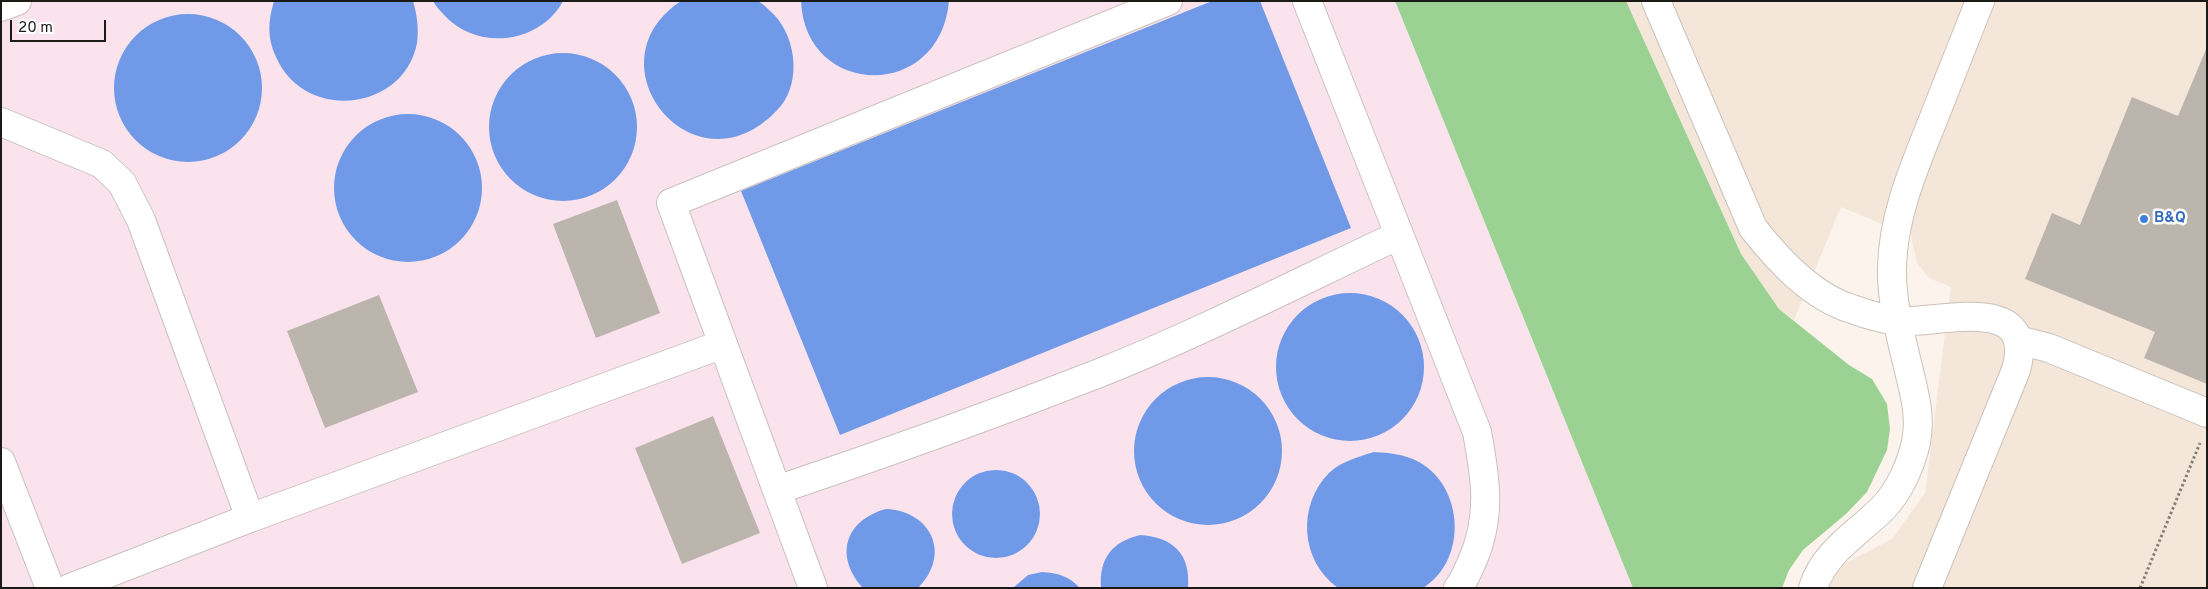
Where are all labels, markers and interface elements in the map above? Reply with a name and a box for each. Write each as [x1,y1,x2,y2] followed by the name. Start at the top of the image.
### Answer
[12,10,109,42] scale bar
[18,19,53,38] text: 20 m
[2154,210,2186,228] place label: B&Q
[2138,213,2150,225] marker: B&Q

